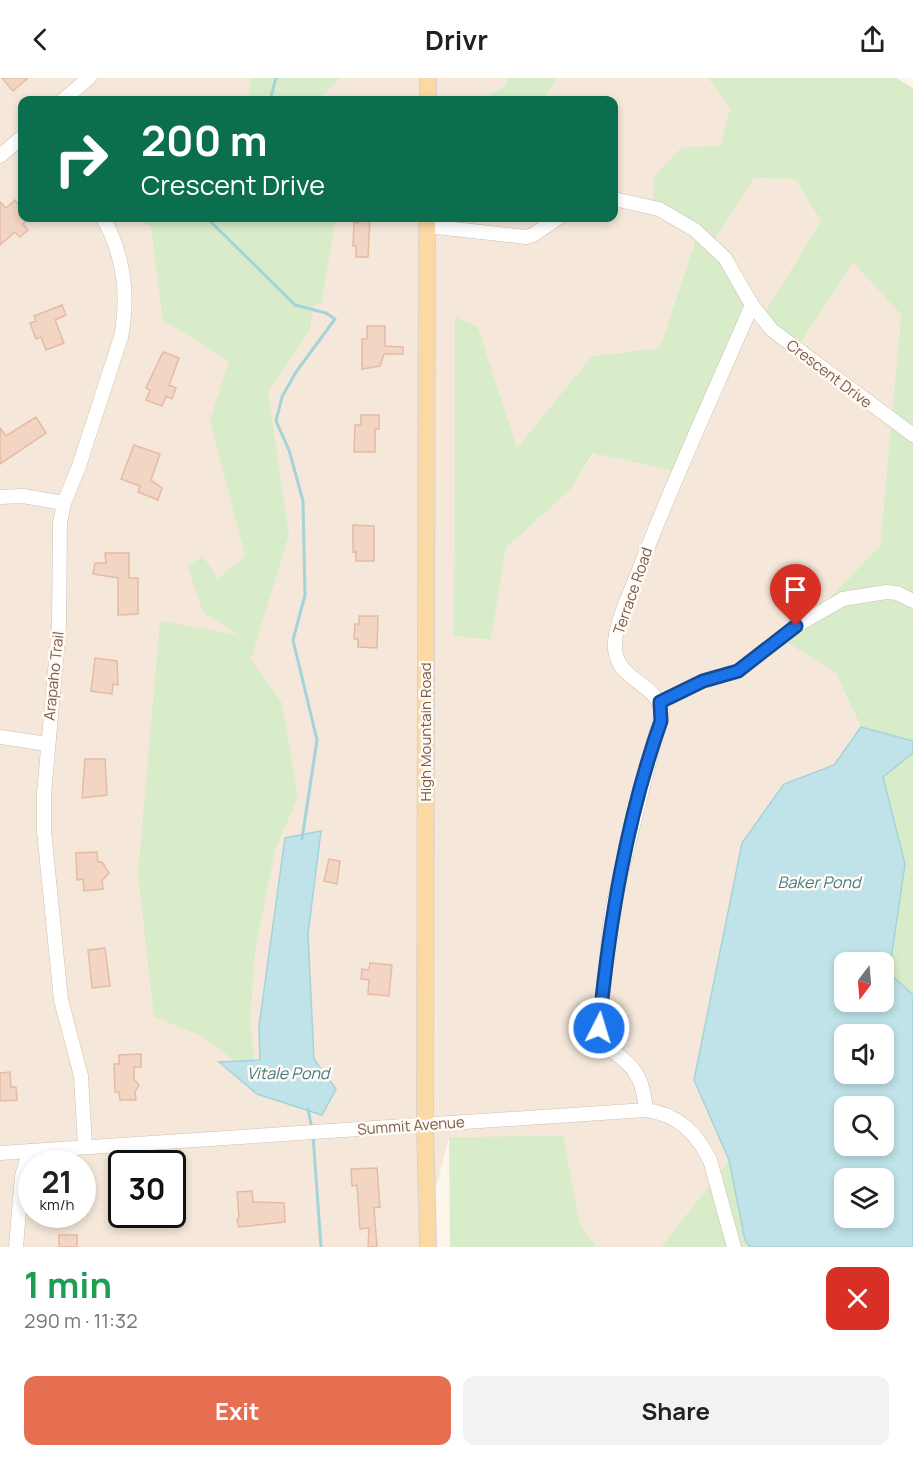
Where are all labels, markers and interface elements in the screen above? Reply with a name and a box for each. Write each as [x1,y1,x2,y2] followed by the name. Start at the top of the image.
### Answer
[425,21,488,58] text: Drivr
[24,23,57,56] icon: back
[856,23,889,56] icon: share
[141,111,267,169] text: 200 m
[42,120,120,198] icon: right
[141,166,325,203] text: Crescent Drive
[782,334,877,413] street label: Crescent Drive
[608,545,657,637] street label: Terrace Road
[770,564,821,626] pin
[779,573,812,606] icon: arrive
[38,630,69,722] street label: Arapaho Trail
[415,662,436,802] street label: High Mountain Road
[778,871,863,893] water label: Baker Pond
[834,952,894,1012] north arrow
[834,952,894,1228] map controls
[567,996,631,1060] position arrow
[834,1024,894,1084] button: sound
[247,1062,332,1084] water label: Vitale Pond
[834,1096,894,1156] button: search
[357,1111,466,1140] street label: Summit Avenue
[108,1150,186,1228] speed limit sign: 30
[41,1161,73,1202] text: 21
[834,1168,894,1228] button: layers
[40,1194,74,1215] text: km/h
[24,1260,112,1309] text: 1 min
[826,1267,889,1330] button: close
[24,1307,138,1334] text: 290 m · 11:32
[24,1376,451,1445] button: Exit
[463,1376,889,1445] button: Share

